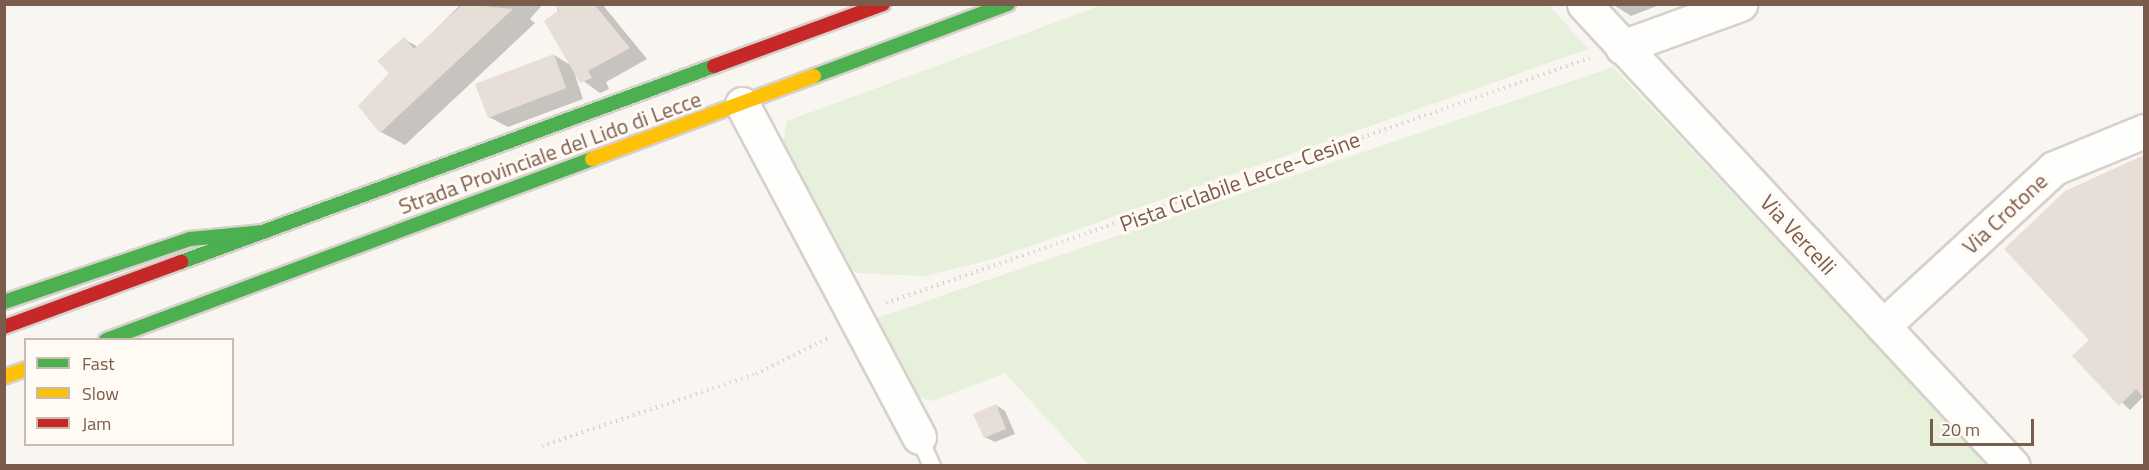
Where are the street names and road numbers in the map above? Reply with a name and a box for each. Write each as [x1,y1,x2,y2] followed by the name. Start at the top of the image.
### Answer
[395,86,705,220] street label: Strada Provinciale del Lido di Lecce
[1116,126,1364,238] street label: Pista Ciclabile Lecce-Cesine
[1957,168,2053,260] street label: Via Crotone
[1754,190,1842,280] street label: Via Vercelli

